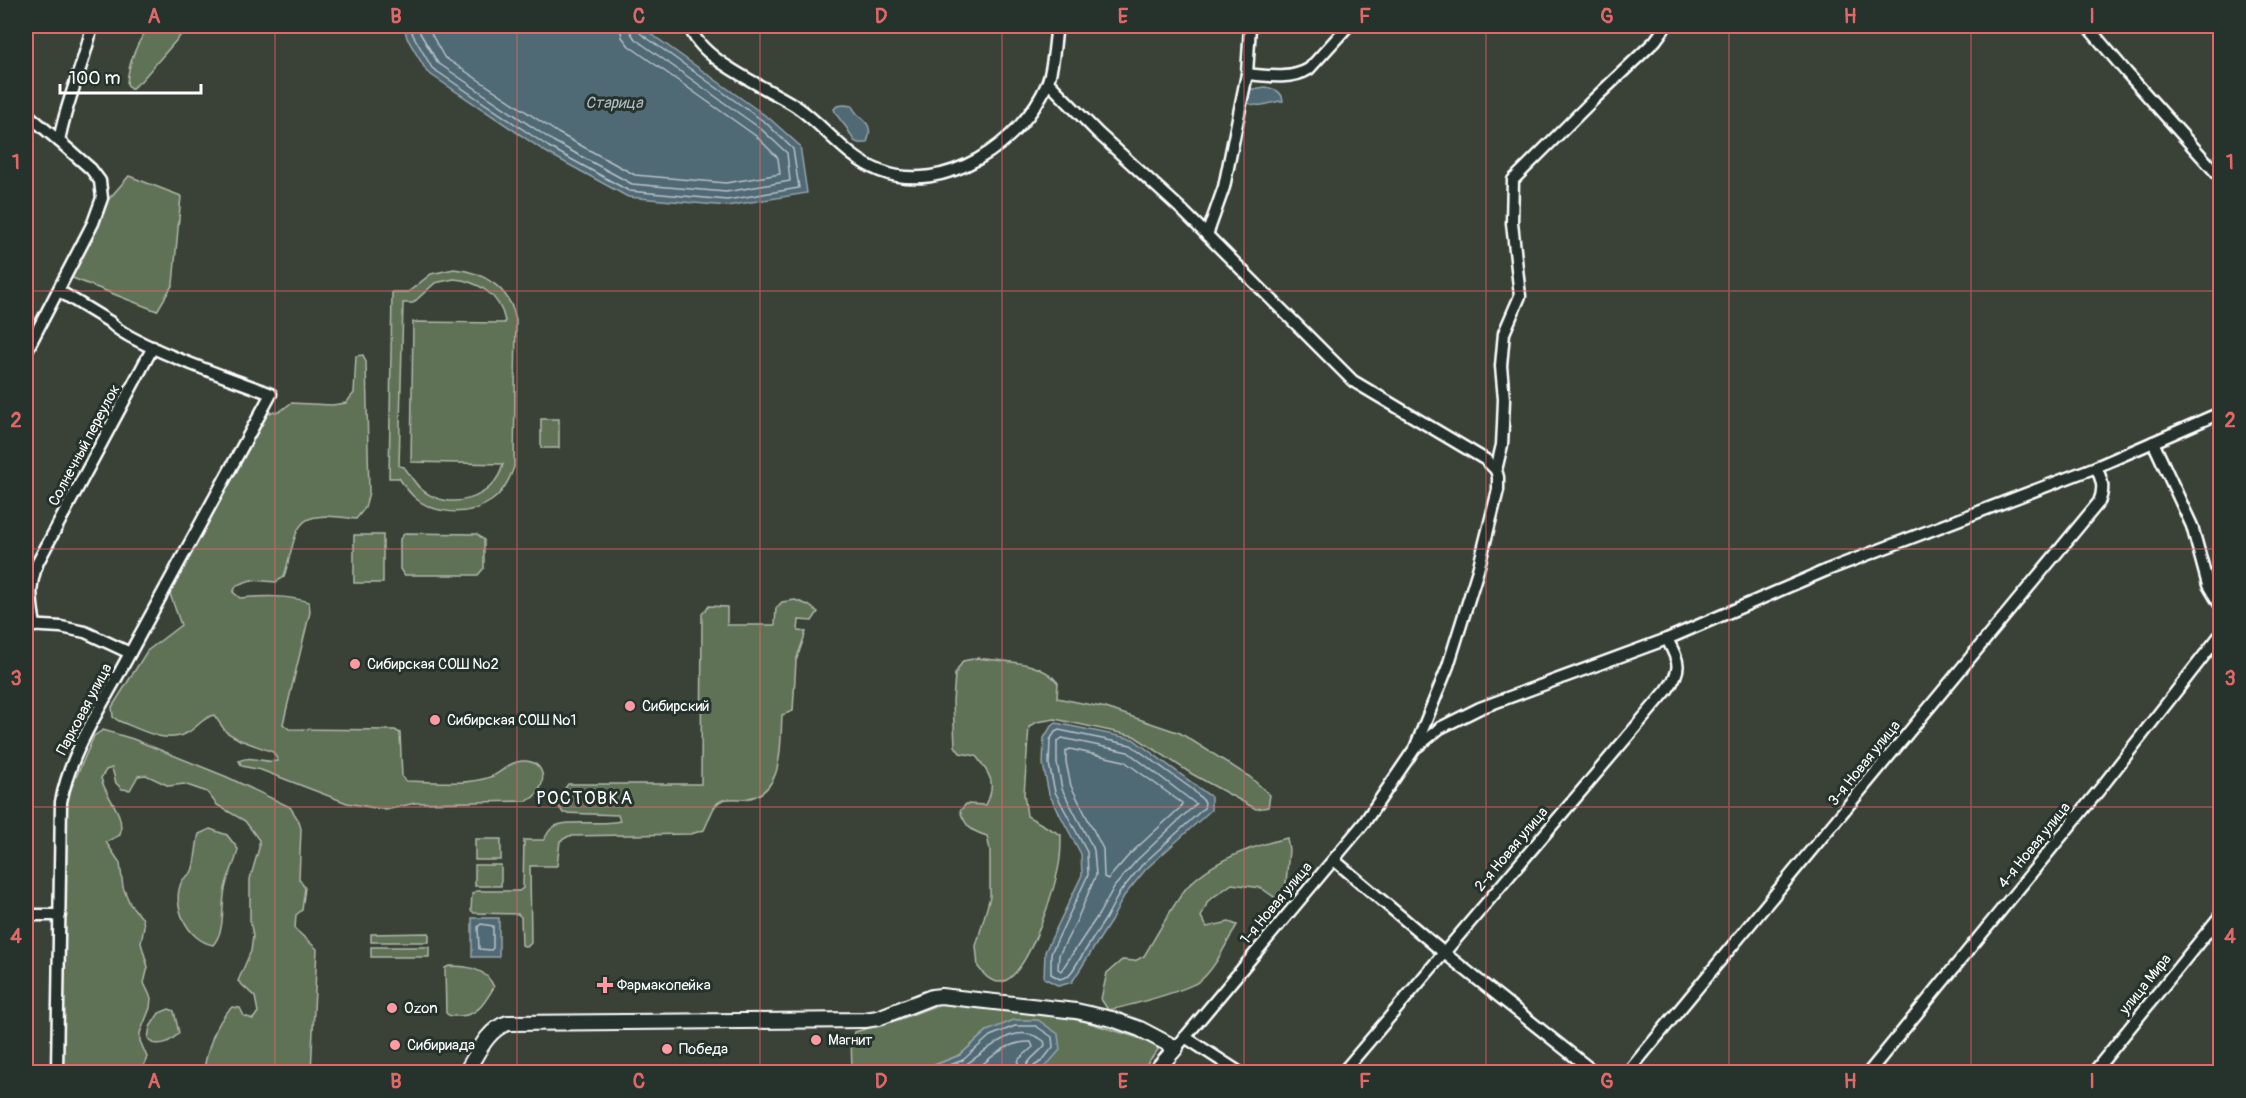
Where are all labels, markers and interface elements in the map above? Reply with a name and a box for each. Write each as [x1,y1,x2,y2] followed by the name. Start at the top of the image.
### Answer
[148,4,161,29] text: A
[390,4,402,29] text: B
[633,4,645,29] text: C
[875,4,888,29] text: D
[1118,4,1129,29] text: E
[1359,4,1371,29] text: F
[1600,4,1614,29] text: G
[1844,4,1857,29] text: H
[2089,4,2095,29] text: I
[60,57,201,95] scale bar
[69,67,121,90] text: 100 m
[585,93,644,113] water label: Старица
[12,150,20,175] text: 1
[2226,150,2234,175] text: 1
[44,381,125,509] street label: Солнечный переулок
[10,408,22,433] text: 2
[2224,408,2236,433] text: 2
[367,655,499,674] place label: Сибирская СОШ №2
[348,657,362,671] marker: Сибирская СОШ №2
[52,660,117,758] street label: Парковая улица
[10,666,22,691] text: 3
[2224,666,2236,691] text: 3
[642,697,710,716] place label: Сибирский
[623,699,637,713] marker: Сибирский
[447,711,576,730] place label: Сибирская СОШ №1
[428,713,442,727] marker: Сибирская СОШ №1
[1824,717,1905,810] street label: 3-я Новая улица
[536,787,634,810] district label: РОСТОВКА
[1994,799,2075,892] street label: 4-я Новая улица
[1470,803,1552,896] street label: 2-я Новая улица
[1236,858,1316,949] street label: 1-я Новая улица
[10,924,22,949] text: 4
[2224,924,2236,949] text: 4
[2115,950,2175,1019] street label: улица Мира
[617,976,711,995] place label: Фармакопейка
[598,978,612,992] marker: Фармакопейка
[404,999,438,1018] place label: Ozon
[385,1001,399,1015] marker: Ozon
[828,1031,873,1050] place label: Магнит
[809,1033,823,1047] marker: Магнит
[407,1036,475,1055] place label: Сибириада
[388,1038,402,1052] marker: Сибириада
[679,1040,728,1059] place label: Победа
[660,1042,674,1056] marker: Победа
[148,1069,161,1094] text: A
[390,1069,402,1094] text: B
[633,1069,645,1094] text: C
[875,1069,888,1094] text: D
[1118,1069,1129,1094] text: E
[1359,1069,1371,1094] text: F
[1600,1069,1614,1094] text: G
[1844,1069,1857,1094] text: H
[2089,1069,2095,1094] text: I

